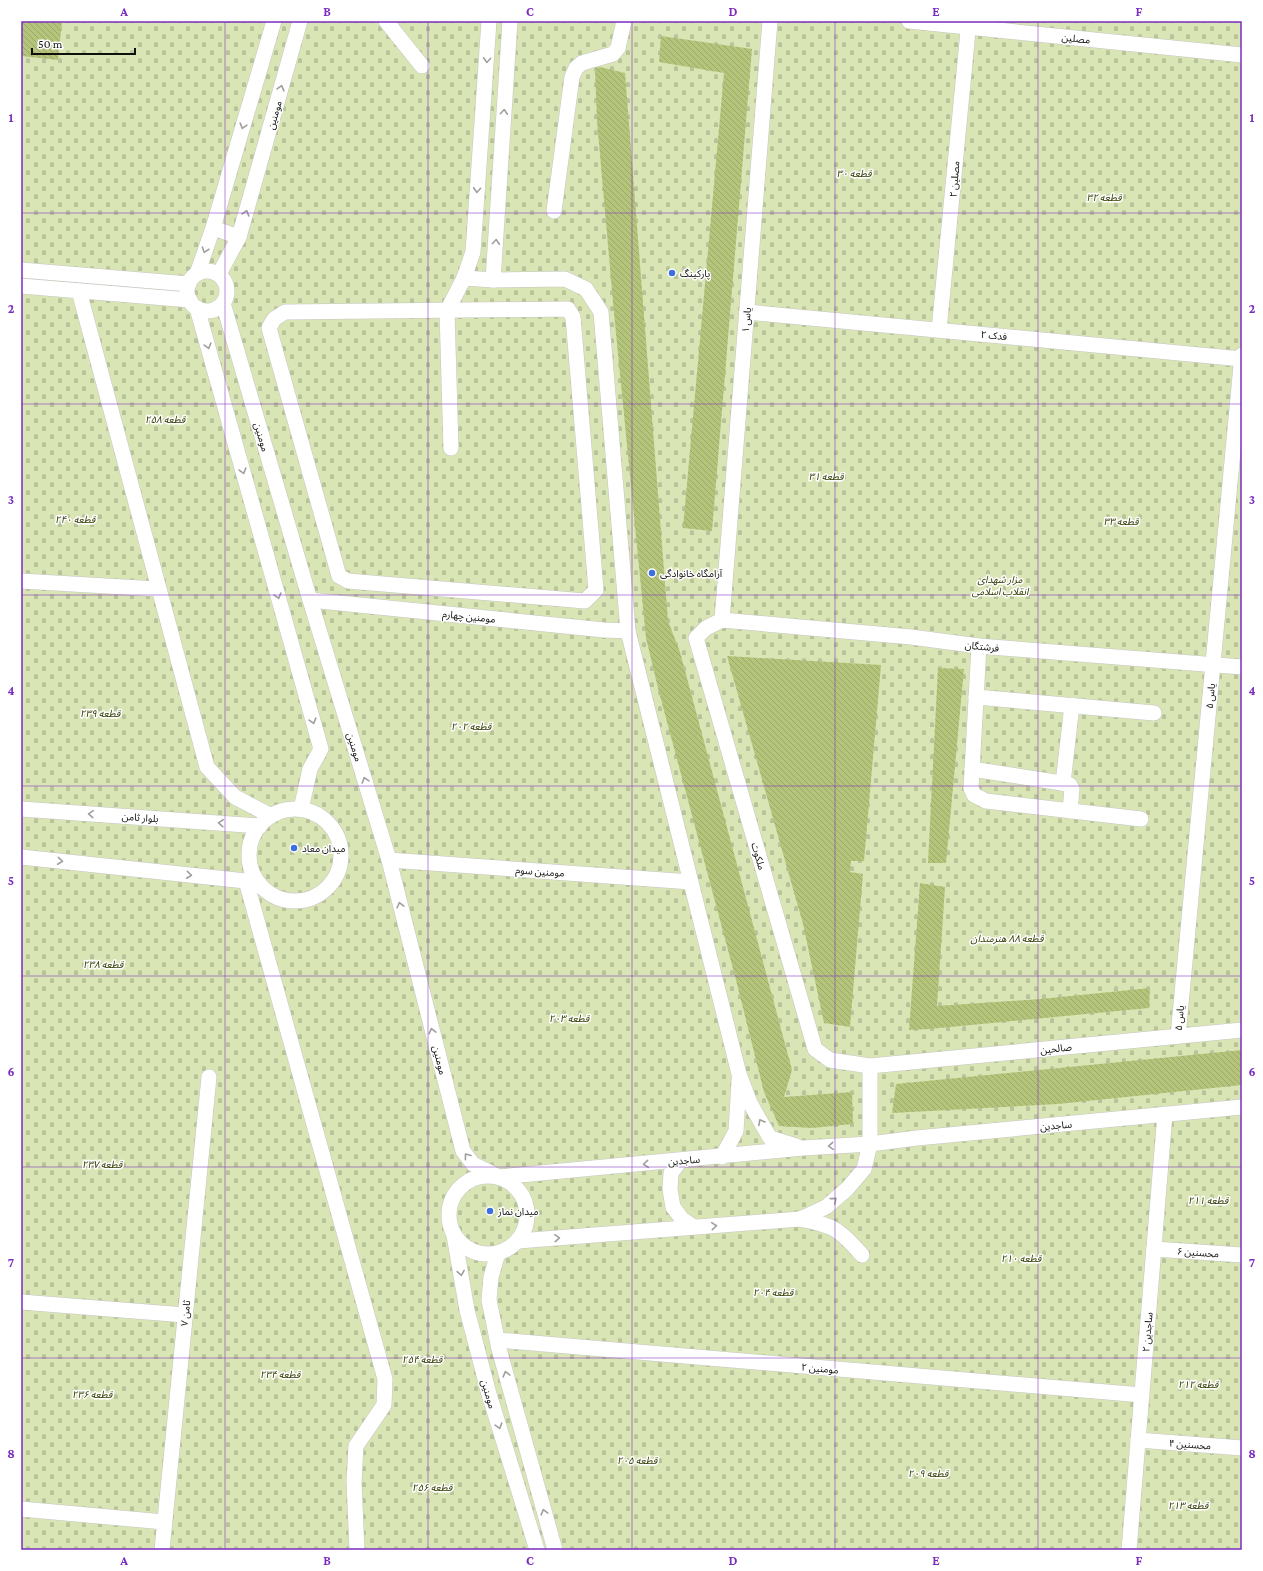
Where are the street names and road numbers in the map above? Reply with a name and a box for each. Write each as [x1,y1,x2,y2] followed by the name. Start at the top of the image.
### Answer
[1061,32,1091,46] street label: مصلین
[265,99,285,131] street label: مومنین
[947,160,962,198] street label: مصلین ۲
[740,307,753,333] street label: یاس ۱
[980,329,1008,342] street label: فدک ۲
[251,421,271,453] street label: مومنین
[441,608,496,628] street label: مومنین چهارم
[964,639,1000,655] street label: فرشتگان
[1204,683,1217,709] street label: یاس ۵
[344,731,364,763] street label: مومنین
[121,811,159,825] street label: بلوار ثامن
[748,841,768,871] street label: ملکوت
[515,864,565,882] street label: مومنین سوم
[1173,1005,1186,1031] street label: یاس ۵
[1040,1041,1073,1056] street label: صالحین
[430,1044,448,1076] street label: مومنین
[1040,1119,1073,1132] street label: ساجدین
[668,1154,701,1167] street label: ساجدین
[1177,1246,1219,1260] street label: محسنین ۶
[179,1299,192,1327] street label: ثامن ۷
[1140,1312,1155,1352] street label: ساجدین ۲
[801,1361,839,1377] street label: مومنین ۲
[478,1378,498,1410] street label: مومنین
[1169,1438,1211,1452] street label: محسنین ۴

